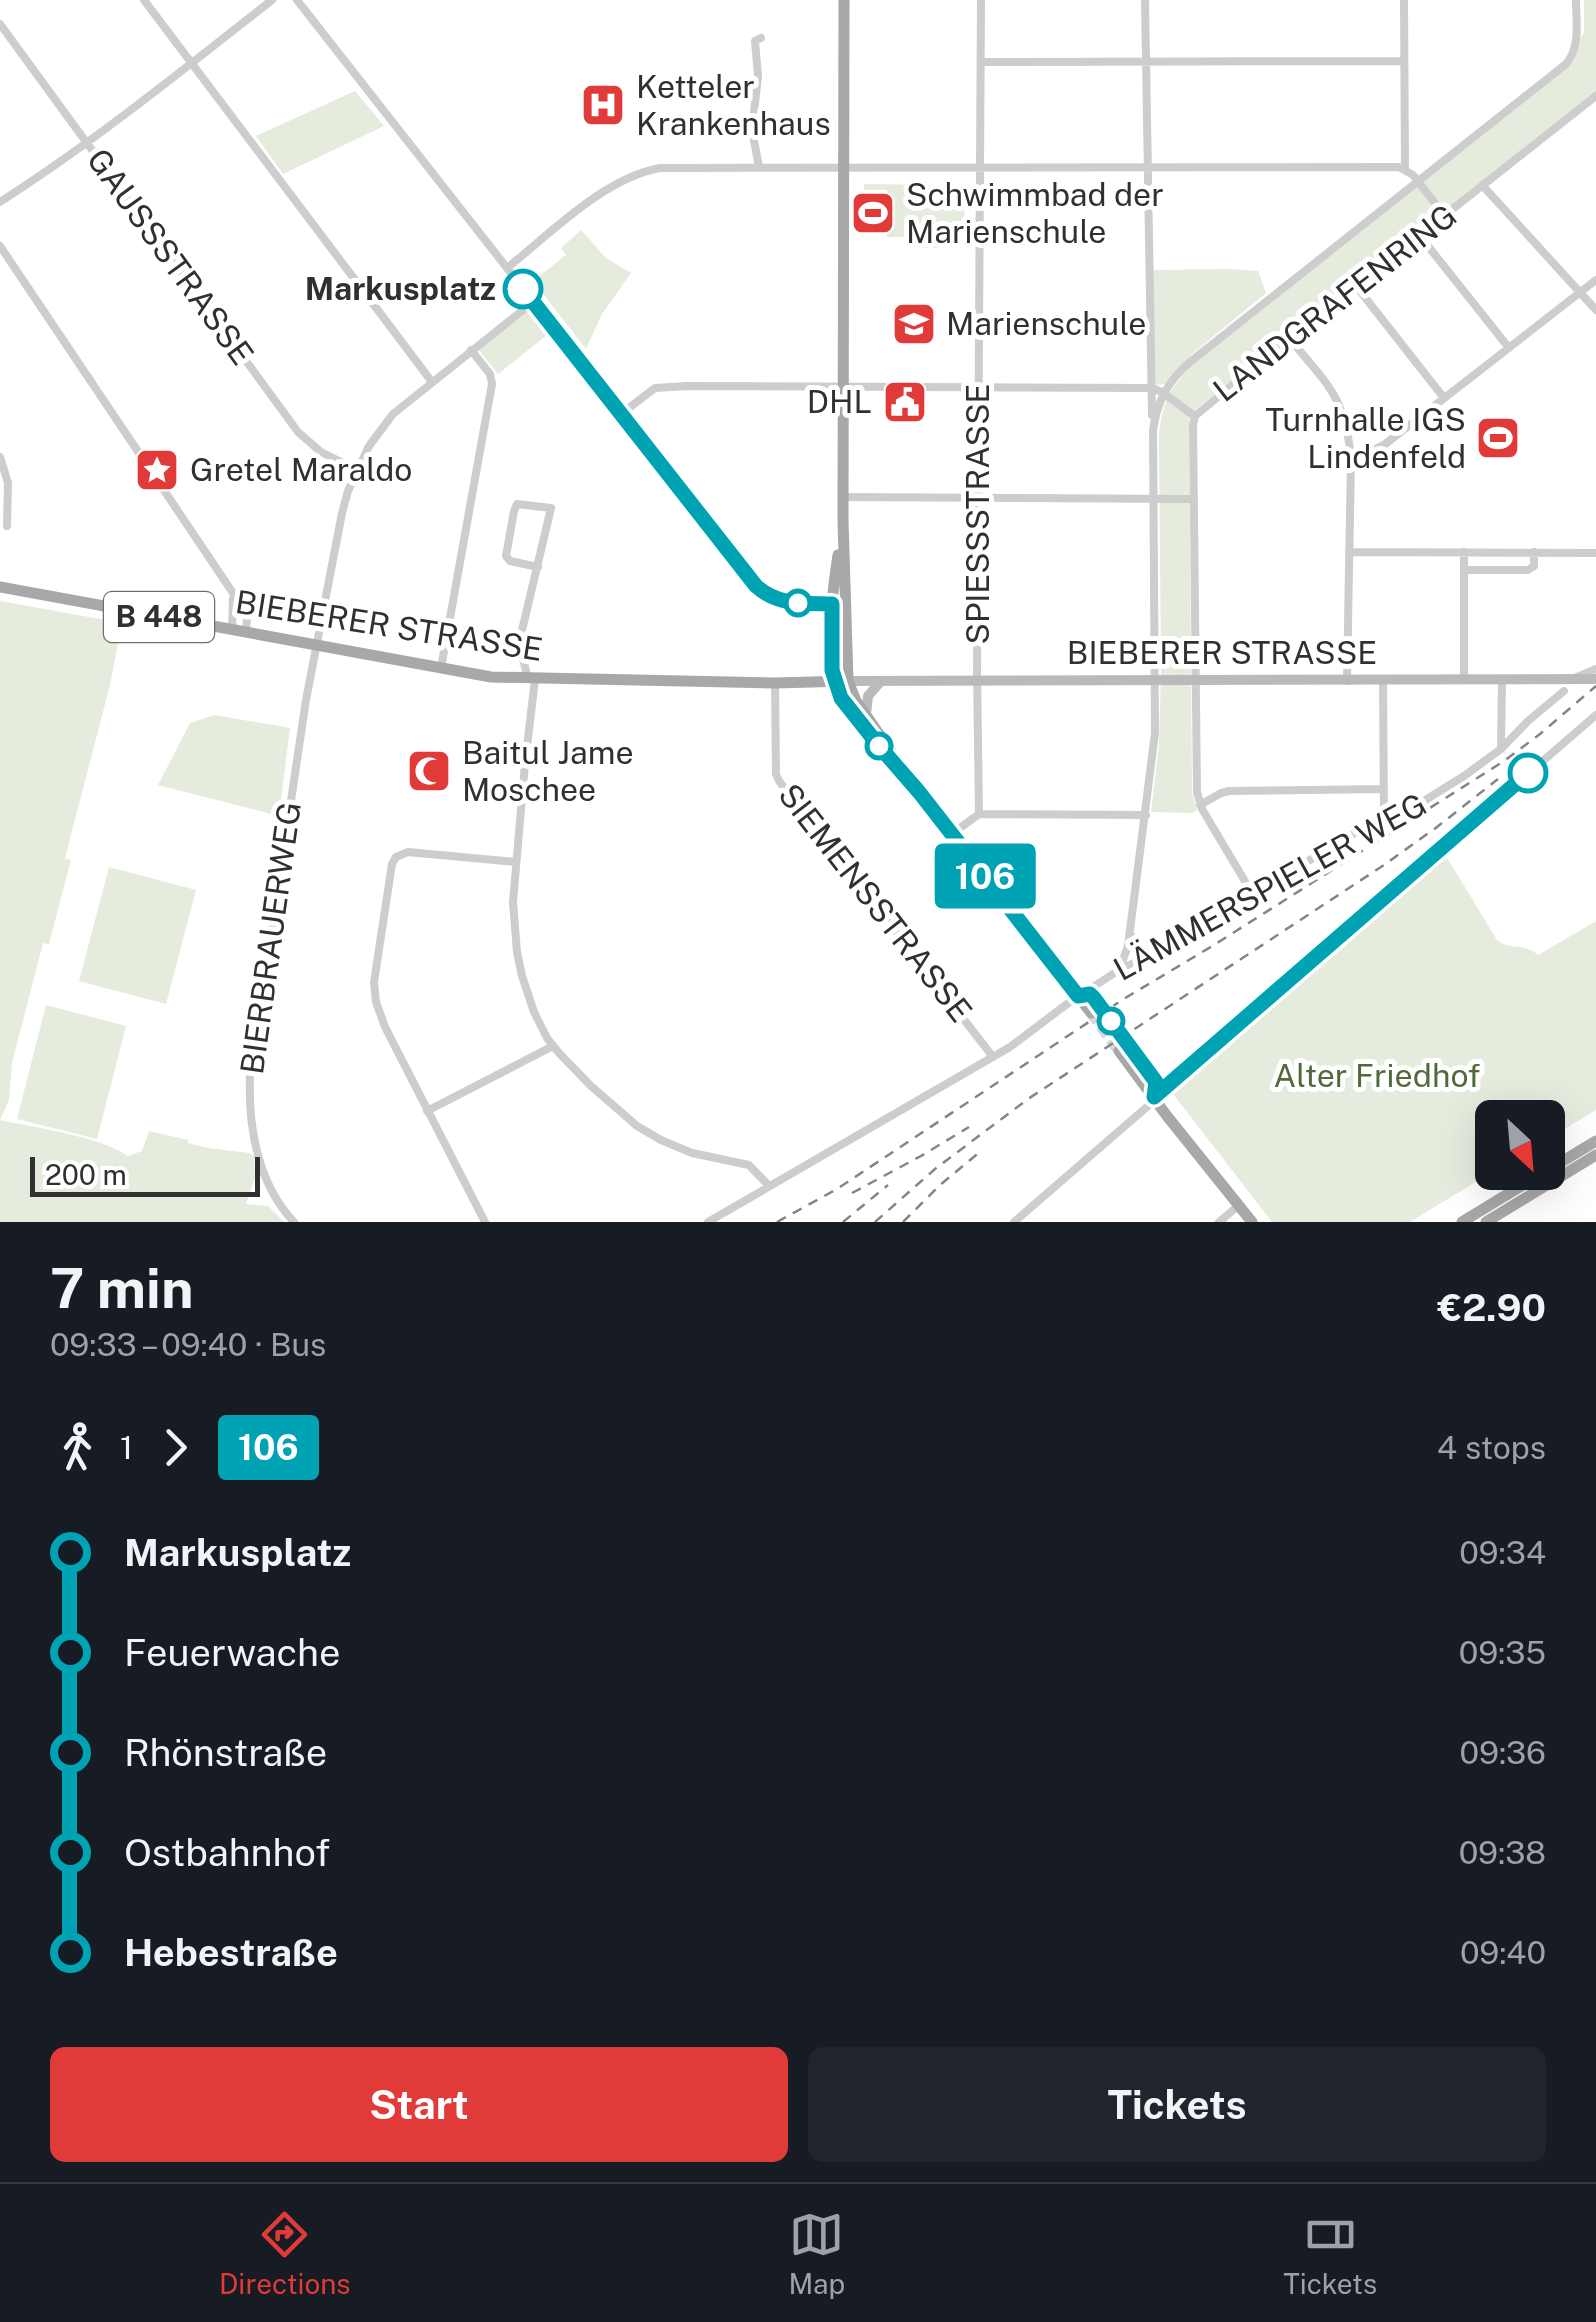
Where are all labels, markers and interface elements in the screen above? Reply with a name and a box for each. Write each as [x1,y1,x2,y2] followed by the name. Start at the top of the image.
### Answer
[636,68,831,142] place label: Ketteler Krankenhaus
[580,82,626,128] hospital icon: Ketteler Krankenhaus
[80,142,261,372] street label: GAUSSSTRASSE
[906,176,1164,250] place label: Schwimmbad der Marienschule
[850,190,896,236] sports icon: Schwimmbad der Marienschule
[1206,196,1463,409] street label: LANDGRAFENRING
[305,270,496,307] place label: Markusplatz
[504,270,542,308] marker: Markusplatz
[891,301,937,347] school or university icon: Marienschule
[946,305,1146,342] place label: Marienschule
[882,379,928,425] public building icon: DHL
[807,383,872,420] place label: DHL
[959,384,996,644] street label: SPIESSSTRASSE
[1265,401,1466,475] place label: Turnhalle IGS Lindenfeld
[1475,415,1521,461] sports icon: Turnhalle IGS Lindenfeld
[134,447,180,493] place icon: Gretel Maraldo
[190,451,412,488] place label: Gretel Maraldo
[233,583,545,668] street label: BIEBERER STRASSE
[785,590,811,616] unlabelled marker
[104,592,214,642] road number: B 448
[1067,634,1377,671] street label: BIEBERER STRASSE
[866,733,892,759] unlabelled marker
[462,734,634,808] place label: Baitul Jame Moschee
[406,748,452,794] mosque icon: Baitul Jame Moschee
[1509,754,1547,792] unlabelled marker
[771,776,980,1029] street label: SIEMENSSTRASSE
[1107,785,1432,988] street label: LÄMMERSPIELER WEG
[233,799,308,1076] street label: BIERBRAUERWEG
[928,844,1042,908] line badge: 106
[955,856,1015,897] text: 106
[1098,1008,1124,1034] unlabelled marker
[1273,1057,1481,1094] park label: Alter Friedhof
[1475,1100,1565,1190] north arrow
[1475,1100,1565,1190] map controls
[30,1152,260,1196] scale bar
[45,1158,127,1191] text: 200 m
[50,1256,194,1320] text: 7 min
[1437,1285,1546,1330] text: €2.90
[50,1326,326,1363] text: 09:33 – 09:40 · Bus
[50,1420,105,1475] icon: walk
[148,1420,203,1475] icon: forward
[238,1427,299,1468] text: 106
[120,1429,133,1466] text: 1
[1437,1429,1546,1466] text: 4 stops
[124,1530,351,1575] text: Markusplatz
[1459,1534,1546,1571] text: 09:34
[124,1630,340,1675] text: Feuerwache
[1459,1634,1546,1671] text: 09:35
[124,1730,327,1775] text: Rhönstraße
[1460,1734,1546,1771] text: 09:36
[124,1830,330,1875] text: Ostbahnhof
[1459,1834,1546,1871] text: 09:38
[124,1930,338,1975] text: Hebestraße
[1460,1934,1546,1971] text: 09:40
[50,2047,788,2162] button: Start
[808,2047,1546,2162] button: Tickets
[219,2207,350,2300] tab: Directions
[788,2207,845,2300] tab: Map
[1283,2207,1377,2300] tab: Tickets

